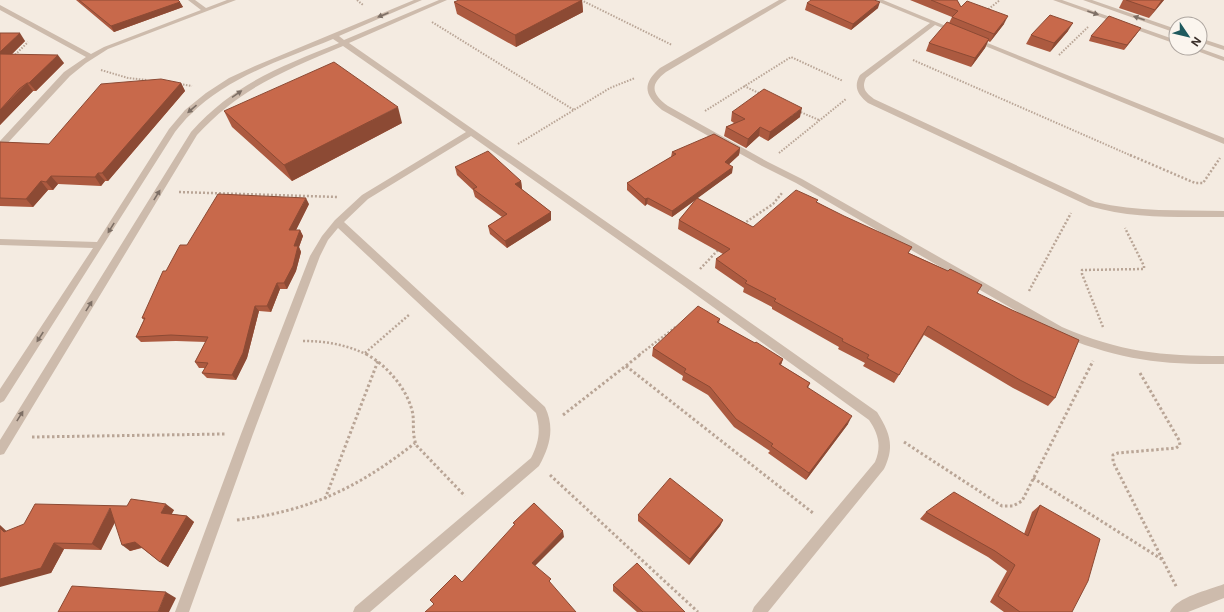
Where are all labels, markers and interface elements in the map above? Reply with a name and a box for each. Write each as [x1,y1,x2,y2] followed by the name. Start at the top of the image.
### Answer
[1087,10,1099,16] one-way arrow
[378,12,389,18] one-way arrow
[1133,15,1145,21] one-way arrow
[1168,16,1208,56] north arrow
[1188,34,1204,49] text: N
[231,90,242,98] one-way arrow
[187,105,197,114] one-way arrow
[153,189,160,201] one-way arrow
[107,222,115,233] one-way arrow
[85,300,92,312] one-way arrow
[36,331,44,342] one-way arrow
[17,411,24,422] one-way arrow

